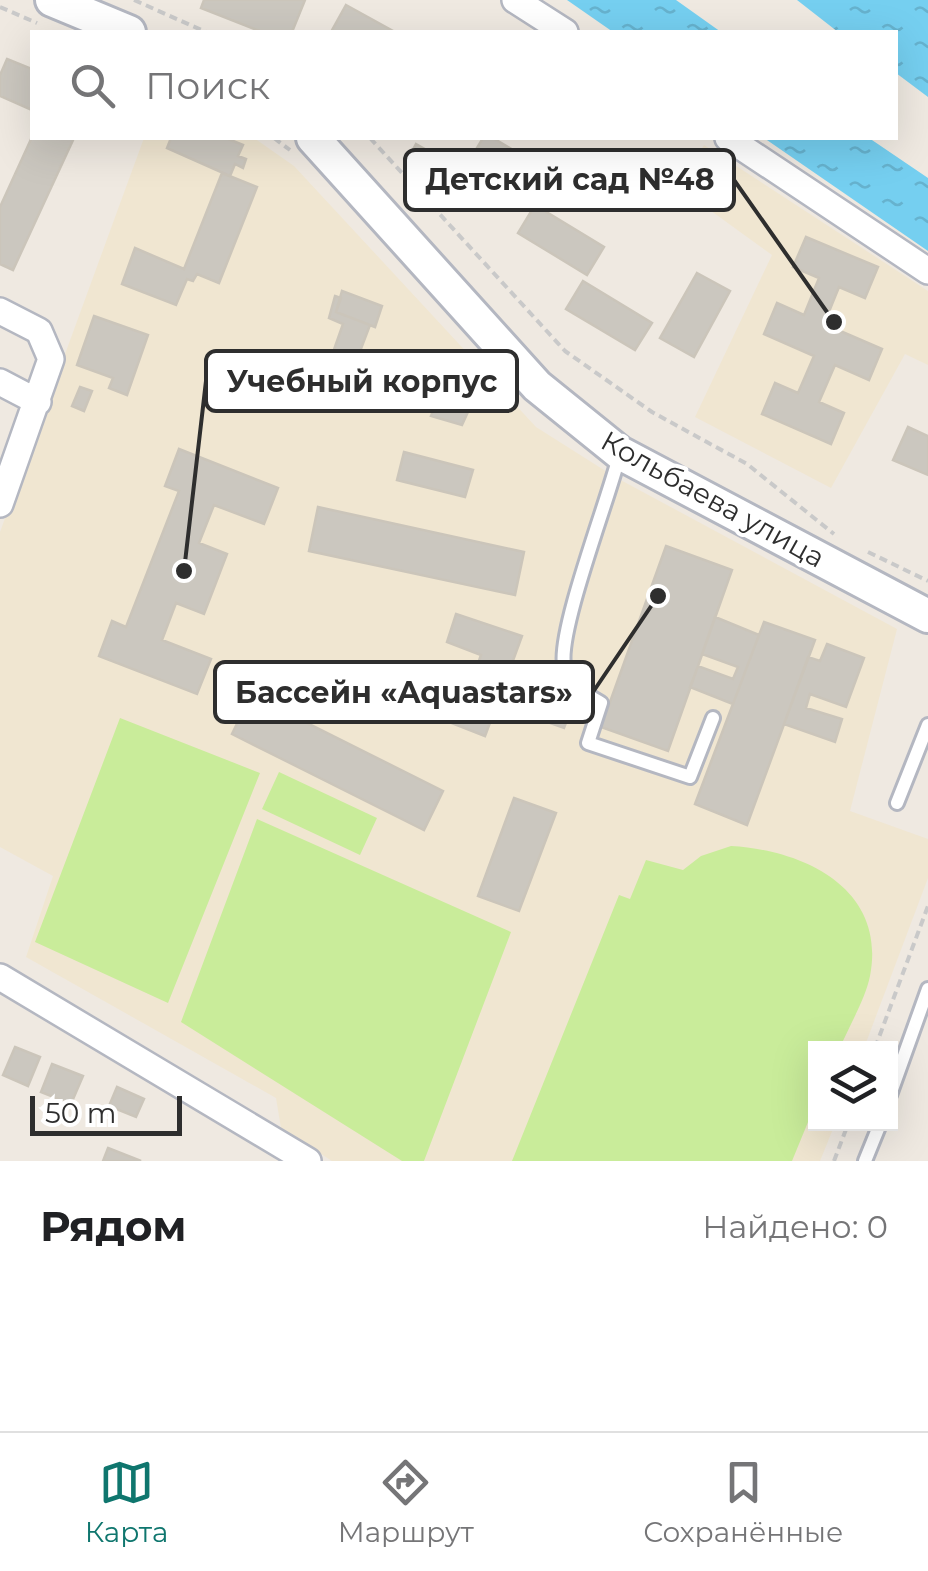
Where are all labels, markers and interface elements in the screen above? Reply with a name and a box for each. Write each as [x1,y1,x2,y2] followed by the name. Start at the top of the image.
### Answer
[30,30,898,140] search box
[65,58,120,113] icon: search
[145,62,270,109] text: Поиск
[405,150,734,210] callout: Детский сад №48
[425,161,715,198] text: Детский сад №48
[206,351,517,411] callout: Учебный корпус
[226,363,498,400] text: Учебный корпус
[595,424,831,574] street label: Кольбаева улица
[215,662,593,722] callout: Бассейн «Aquastars»
[235,674,573,711] text: Бассейн «Aquastars»
[808,1041,898,1131] map controls
[808,1041,898,1131] button: layers
[30,1091,182,1136] scale bar
[45,1096,116,1130] text: 50 m
[40,1200,187,1252] text: Рядом
[702,1207,888,1246] text: Найдено: 0
[85,1455,168,1549] tab: Карта
[338,1455,474,1549] tab: Маршрут
[643,1455,843,1549] tab: Сохранённые

